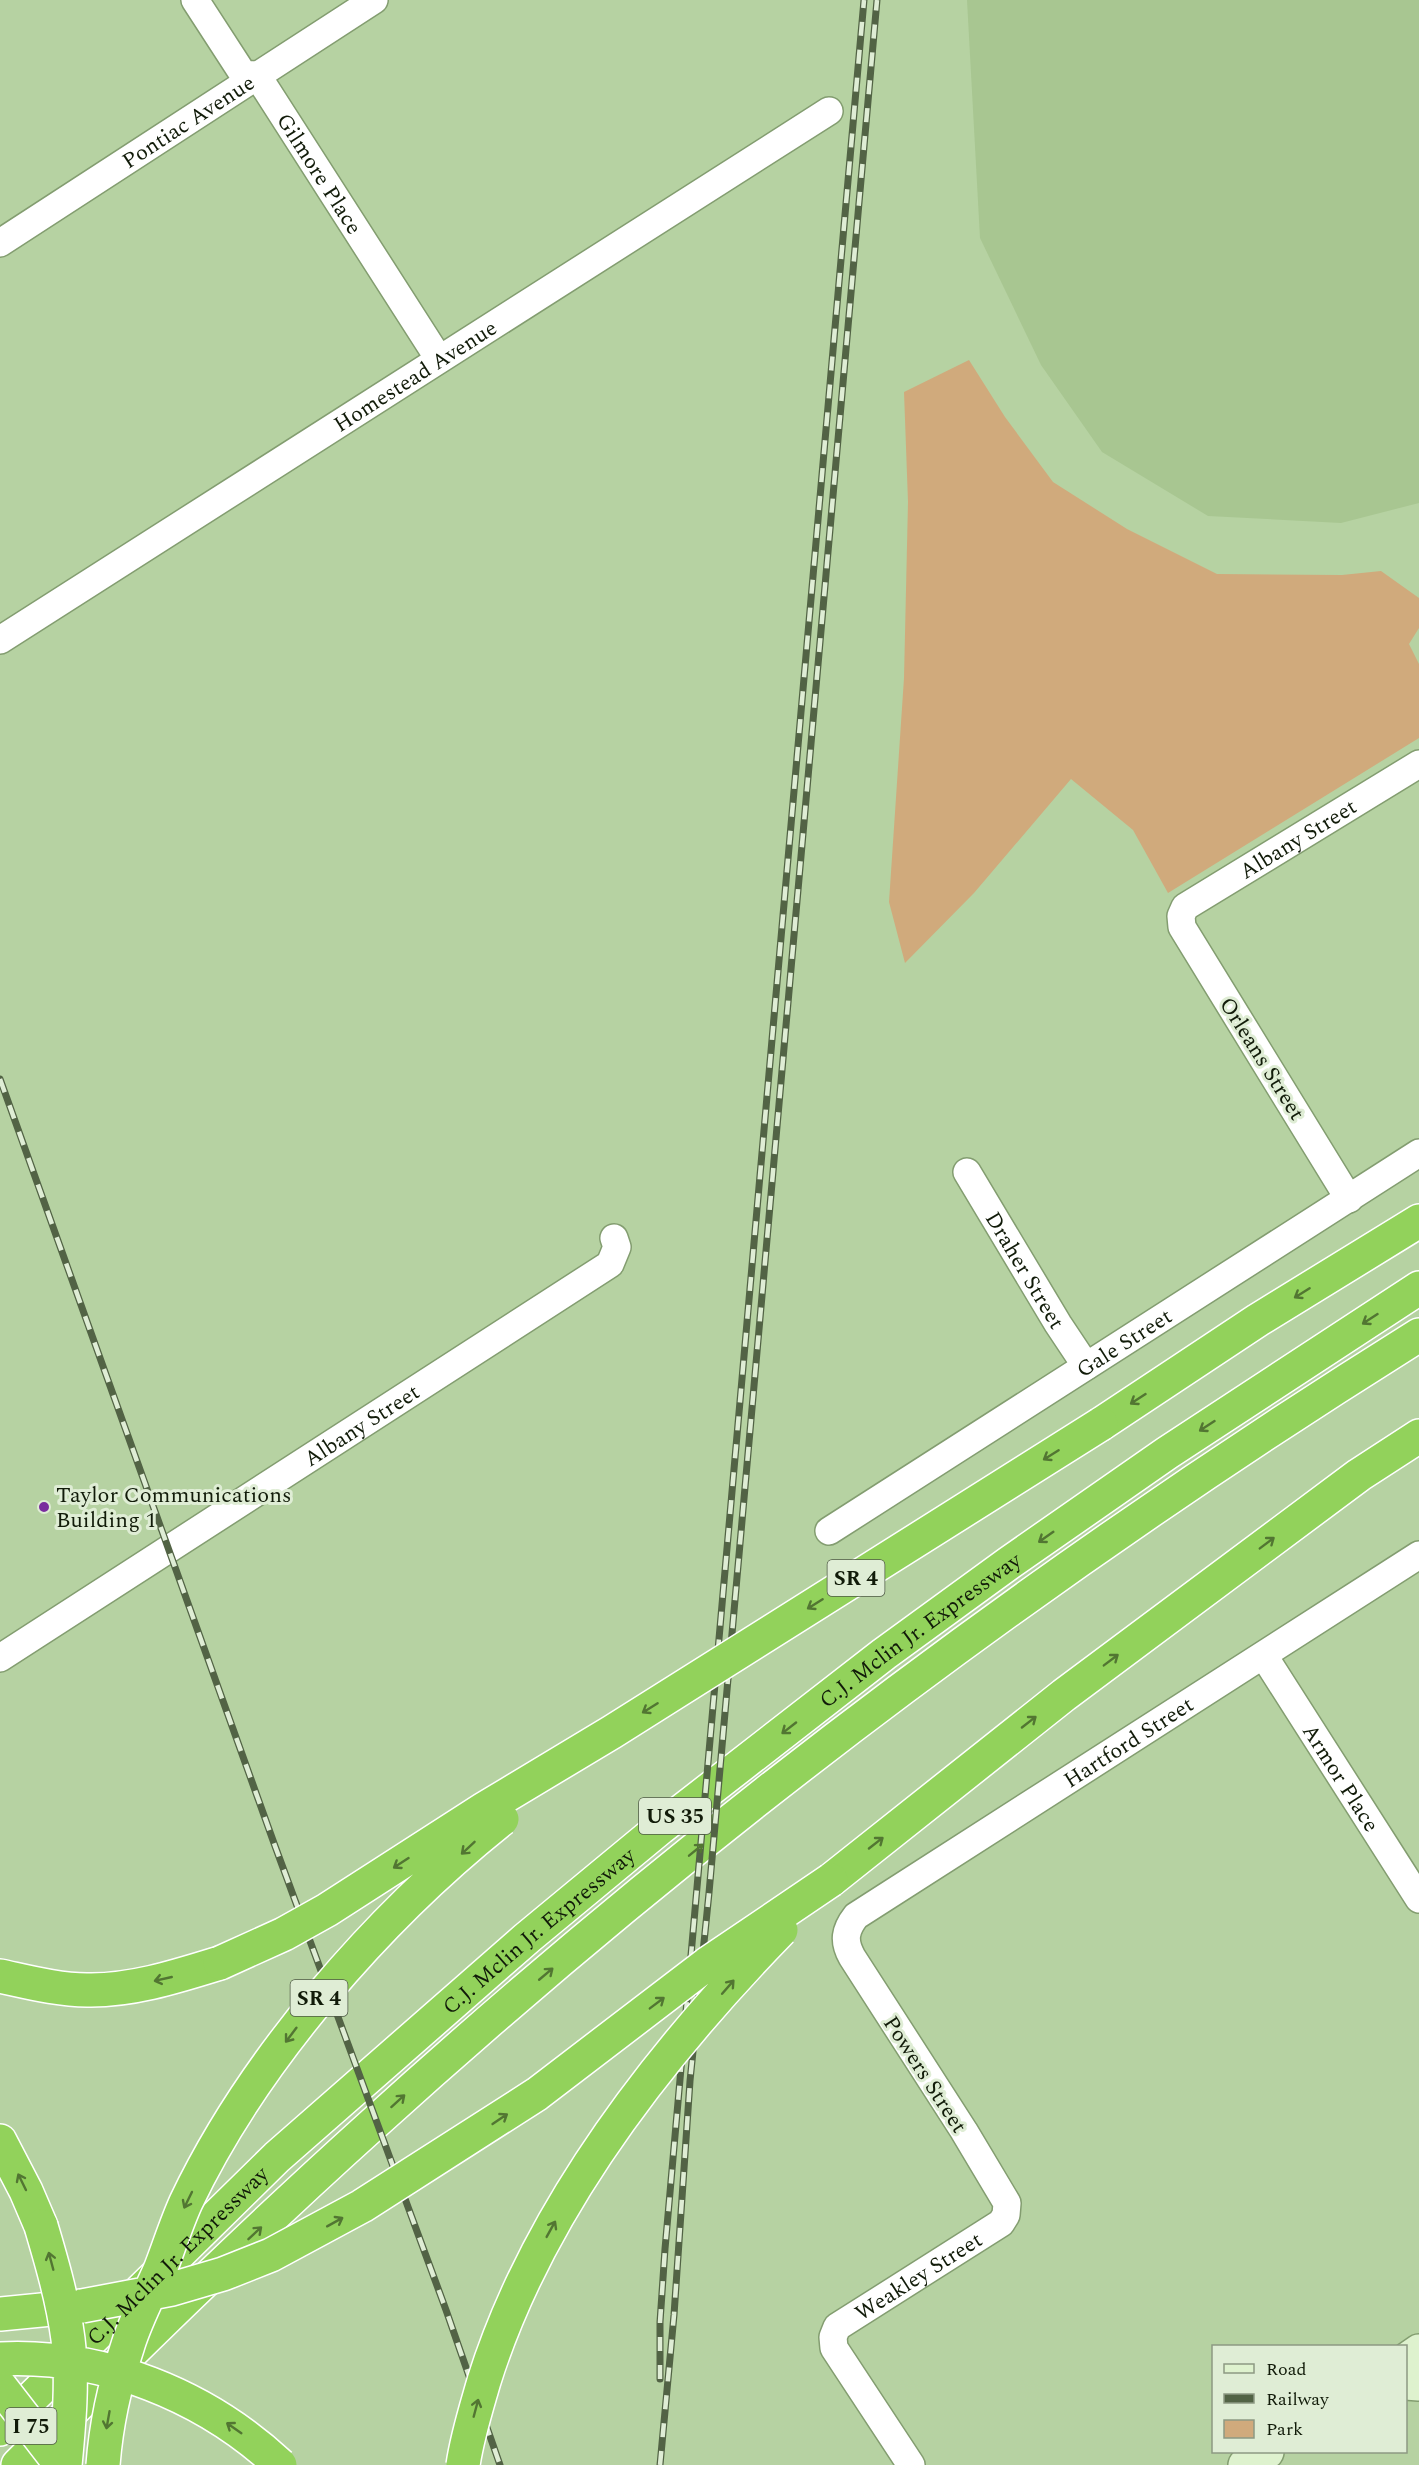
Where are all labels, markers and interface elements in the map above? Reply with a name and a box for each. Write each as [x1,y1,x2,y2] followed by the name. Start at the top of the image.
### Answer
[116,67,262,178] street label: Pontiac Avenue
[267,107,370,241] street label: Gilmore Place
[327,312,504,441] street label: Homestead Avenue
[1233,791,1364,888] street label: Albany Street
[1211,991,1313,1127] street label: Orleans Street
[976,1205,1072,1336] street label: Draher Street
[1294,1287,1311,1299] one-way arrow
[1070,1300,1179,1386] street label: Gale Street
[1362,1313,1378,1325] one-way arrow
[297,1376,427,1476] street label: Albany Street
[1131,1393,1147,1405] one-way arrow
[1199,1420,1215,1432] one-way arrow
[1043,1450,1060,1462] one-way arrow
[56,1479,292,1537] place label: Taylor Communications Building 1
[37,1500,51,1514] marker: Taylor Communications Building 1
[1039,1531,1055,1543] one-way arrow
[1259,1537,1275,1549] one-way arrow
[812,1544,1029,1717] street label: C.J. Mclin Jr. Expressway
[828,1560,884,1596] road number: SR 4
[807,1598,824,1610] one-way arrow
[1102,1653,1118,1666] one-way arrow
[1057,1689,1201,1797] street label: Hartford Street
[642,1702,659,1714] one-way arrow
[1021,1716,1037,1729] one-way arrow
[1293,1718,1387,1839] street label: Armor Place
[781,1722,797,1735] one-way arrow
[639,1798,711,1834] road number: US 35
[868,1837,884,1850] one-way arrow
[435,1839,644,2023] street label: C.J. Mclin Jr. Expressway
[460,1840,475,1855] one-way arrow
[688,1843,704,1856] one-way arrow
[394,1857,410,1869] one-way arrow
[538,1967,553,1981] one-way arrow
[154,1974,173,1986] one-way arrow
[290,1980,348,2016] road number: SR 4
[721,1980,735,1995] one-way arrow
[648,1996,664,2009] one-way arrow
[874,2010,975,2140] street label: Powers Street
[285,2027,298,2043] one-way arrow
[391,2094,406,2108] one-way arrow
[491,2112,508,2124] one-way arrow
[79,2158,278,2354] street label: C.J. Mclin Jr. Expressway
[16,2174,28,2192] one-way arrow
[182,2191,193,2209] one-way arrow
[325,2216,343,2227] one-way arrow
[545,2221,557,2238] one-way arrow
[849,2224,989,2330] street label: Weakley Street
[247,2226,262,2240] one-way arrow
[45,2252,57,2271] one-way arrow
[1212,2345,1407,2453] legend
[1266,2356,1307,2383] text: Road
[1266,2386,1330,2413] text: Railway
[471,2399,482,2418] one-way arrow
[6,2408,57,2444] road number: I 75
[103,2410,114,2429] one-way arrow
[1266,2416,1303,2443] text: Park
[227,2422,243,2434] one-way arrow

